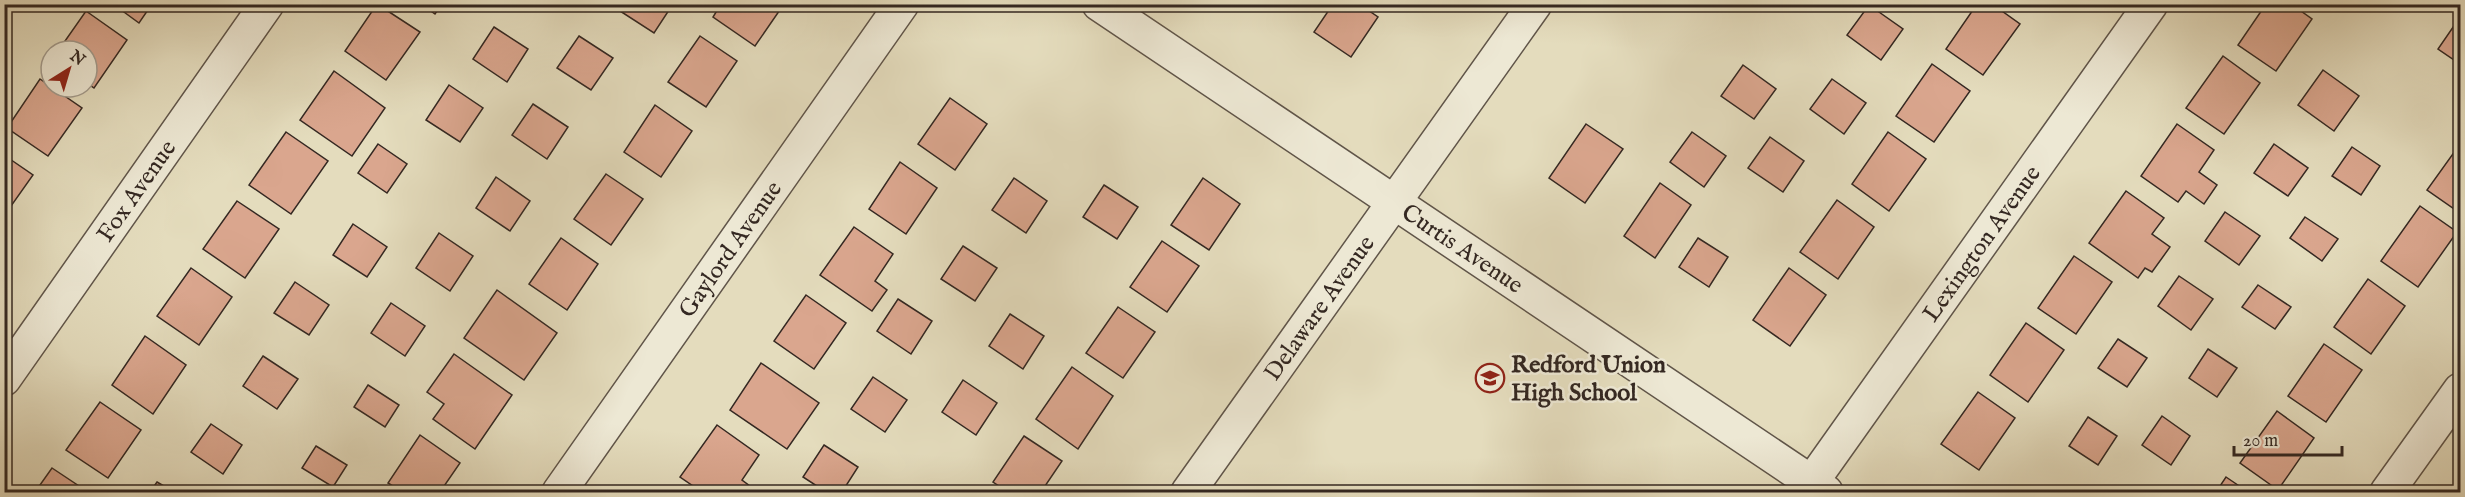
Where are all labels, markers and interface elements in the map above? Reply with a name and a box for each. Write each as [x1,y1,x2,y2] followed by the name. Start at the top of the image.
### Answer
[39,39,99,99] north arrow
[64,46,88,71] text: N
[91,134,184,249] street label: Fox Avenue
[1916,160,2049,328] street label: Lexington Avenue
[672,175,790,324] street label: Gaylord Avenue
[1395,197,1529,301] street label: Curtis Avenue
[1258,230,1383,388] street label: Delaware Avenue
[1511,350,1666,409] place label: Redford Union High School
[1474,362,1506,394] school or university icon: Redford Union High School
[2234,419,2342,457] scale bar
[2243,430,2278,453] text: 20 m

